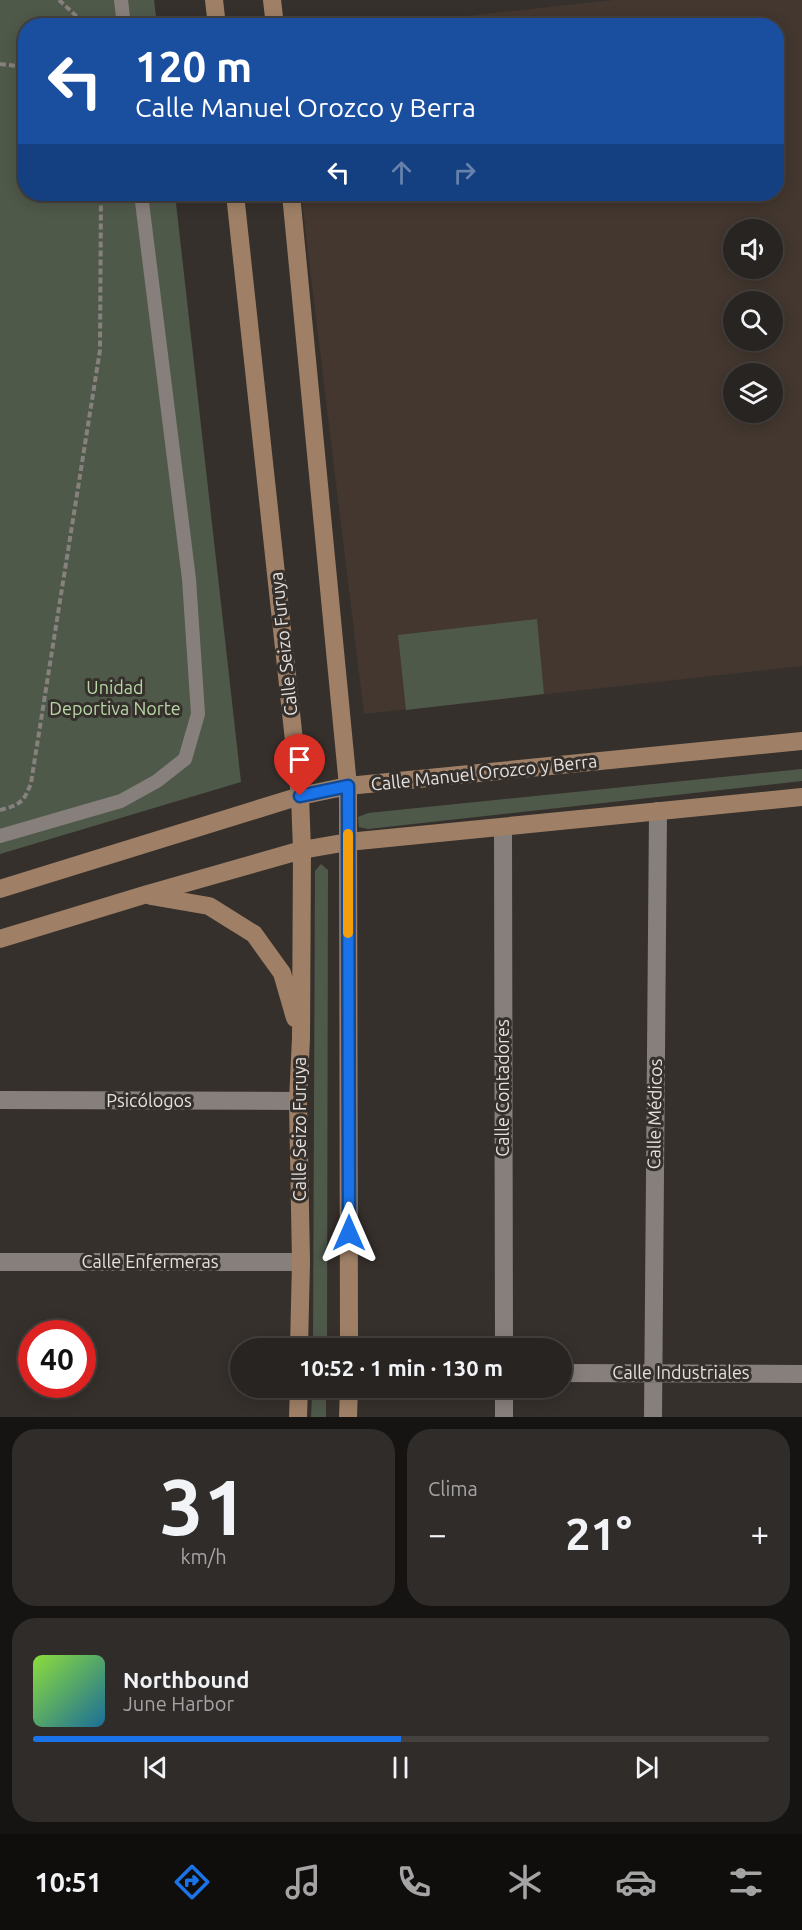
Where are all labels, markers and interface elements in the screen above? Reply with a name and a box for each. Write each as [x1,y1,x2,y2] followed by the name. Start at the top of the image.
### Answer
[36,42,114,120] icon: left
[135,43,252,90] text: 120 m
[135,92,476,122] text: Calle Manuel Orozco y Berra
[322,156,355,189] icon: left
[385,156,418,189] icon: ahead
[448,156,481,189] icon: right
[723,219,783,423] map controls
[723,219,783,279] button: sound
[723,291,783,351] button: search
[723,363,783,423] button: layers
[265,571,301,717] street label: Calle Seizo Furuya
[49,677,181,718] park label: Unidad Deportiva Norte
[274,734,325,796] pin
[283,743,316,776] icon: arrive
[370,750,598,794] street label: Calle Manuel Orozco y Berra
[492,1019,512,1157] street label: Calle Contadores
[289,1057,309,1201] street label: Calle Seizo Furuya
[643,1058,665,1170] street label: Calle Médicos
[106,1090,192,1110] street label: Psicólogos
[317,1201,381,1265] position arrow
[81,1251,219,1271] street label: Calle Enfermeras
[18,1320,96,1398] speed limit sign: 40
[299,1355,503,1380] text: 10:52 · 1 min · 130 m
[612,1362,750,1382] street label: Calle Industriales
[160,1462,247,1550] text: 31
[428,1477,478,1500] text: Clima
[565,1508,632,1559] text: 21°
[428,1515,447,1552] text: −
[750,1515,769,1552] text: +
[180,1545,227,1568] text: km/h
[123,1667,249,1692] text: Northbound
[123,1692,234,1715] text: June Harbor
[139,1751,172,1784] icon: previous
[384,1751,417,1784] icon: pause
[630,1751,663,1784] icon: next
[171,1861,213,1903] icon: directions
[282,1861,324,1903] icon: music
[393,1861,435,1903] icon: phone
[504,1861,546,1903] icon: climate
[615,1861,657,1903] icon: car
[725,1861,767,1903] icon: filters
[34,1867,102,1897] text: 10:51

